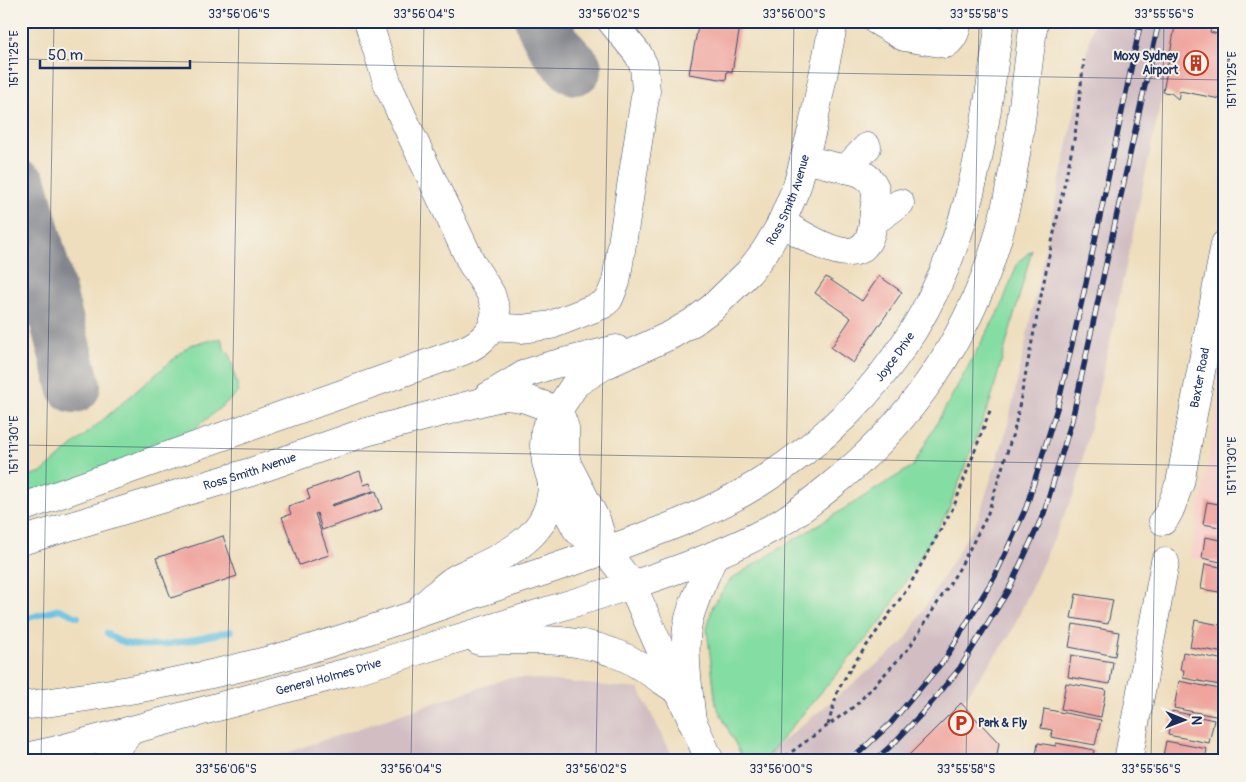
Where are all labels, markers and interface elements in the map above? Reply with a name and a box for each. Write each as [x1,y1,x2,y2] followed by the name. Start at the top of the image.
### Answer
[208,7,270,22] text: 33°56'06"S
[393,7,455,22] text: 33°56'04"S
[578,7,640,22] text: 33°56'02"S
[763,7,825,22] text: 33°56'00"S
[950,7,1008,22] text: 33°55'58"S
[1134,7,1194,22] text: 33°55'56"S
[7,30,22,88] text: 151°11'25"E
[40,38,190,70] scale bar
[48,46,83,65] text: 50 m
[1113,49,1179,78] place label: Moxy Sydney Airport
[1183,50,1209,76] building icon: Moxy Sydney Airport
[1225,51,1240,109] text: 151°11'25"E
[763,153,813,248] street label: Ross Smith Avenue
[872,329,918,385] street label: Joyce Drive
[1187,346,1213,409] street label: Baxter Road
[7,416,22,474] text: 151°11'30"E
[1225,437,1240,495] text: 151°11'30"E
[202,449,298,493] street label: Ross Smith Avenue
[274,655,383,699] street label: General Holmes Drive
[1158,694,1208,744] north arrow
[948,710,974,736] parking icon: Park & Fly
[1188,715,1205,725] text: N
[978,716,1028,731] place label: Park & Fly
[195,762,257,777] text: 33°56'06"S
[380,762,442,777] text: 33°56'04"S
[565,762,627,777] text: 33°56'02"S
[750,762,812,777] text: 33°56'00"S
[937,762,995,777] text: 33°55'58"S
[1121,762,1181,777] text: 33°55'56"S

